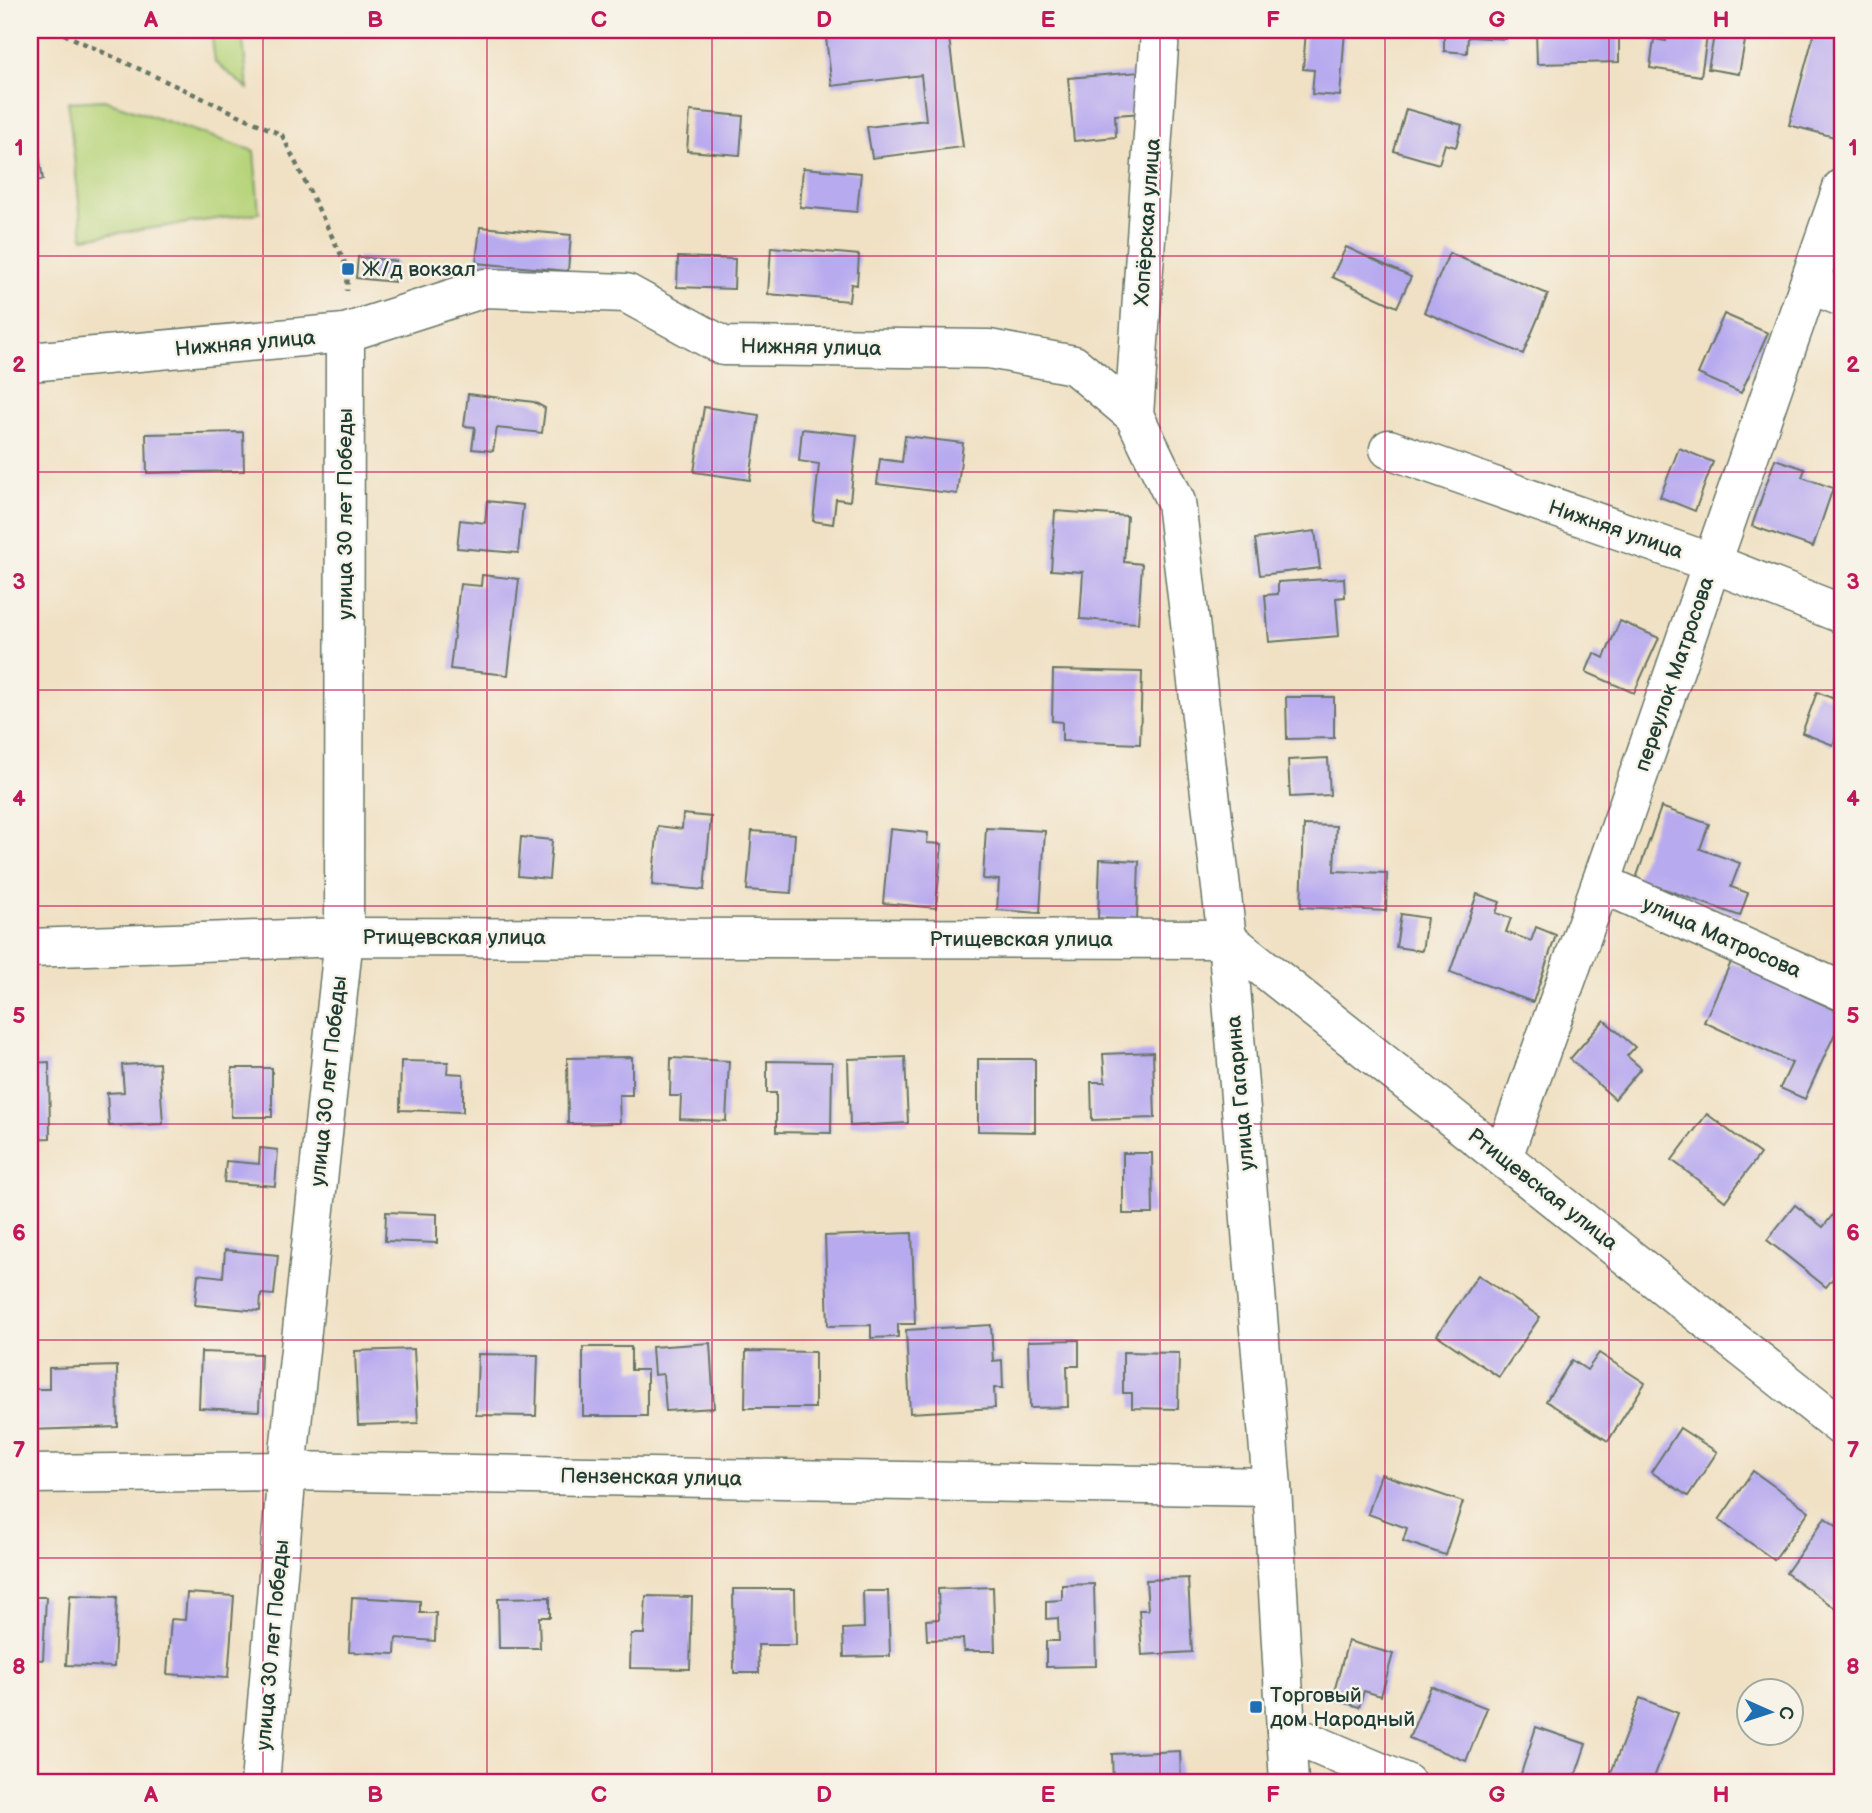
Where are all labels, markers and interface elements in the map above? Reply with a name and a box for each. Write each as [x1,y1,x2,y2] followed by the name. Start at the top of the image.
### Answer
[143,6,159,34] text: A
[367,6,383,34] text: B
[591,6,607,34] text: C
[816,6,832,34] text: D
[1041,6,1056,34] text: E
[1266,6,1280,34] text: F
[1489,6,1506,34] text: G
[1712,6,1730,34] text: H
[14,134,24,162] text: 1
[1848,134,1858,162] text: 1
[1129,137,1166,307] street label: Хопёрская улица
[362,257,476,282] place label: Ж/д вокзал
[340,261,356,277] marker: Ж/д вокзал
[174,325,317,362] street label: Нижняя улица
[740,334,882,361] street label: Нижняя улица
[12,351,26,379] text: 2
[1846,351,1860,379] text: 2
[333,408,358,620] street label: улица 30 лет Победы
[1545,495,1687,564] street label: Нижняя улица
[12,568,26,596] text: 3
[1846,568,1860,596] text: 3
[1629,573,1720,775] street label: переулок Матросова
[12,785,26,813] text: 4
[1846,785,1860,813] text: 4
[1639,891,1806,984] street label: улица Матросова
[362,925,546,950] street label: Ртищевская улица
[929,927,1113,952] street label: Ртищевская улица
[305,975,352,1188] street label: улица 30 лет Победы
[12,1002,26,1030] text: 5
[1846,1002,1860,1030] text: 5
[1221,1014,1260,1172] street label: улица Гагарина
[1463,1123,1623,1256] street label: Ртищевская улица
[12,1219,26,1247] text: 6
[1846,1219,1860,1247] text: 6
[13,1436,26,1464] text: 7
[1847,1436,1860,1464] text: 7
[560,1463,743,1492] street label: Пензенская улица
[251,1539,294,1752] street label: улица 30 лет Победы
[12,1653,26,1681] text: 8
[1846,1653,1860,1681] text: 8
[1736,1676,1806,1746] north arrow
[1270,1683,1415,1732] place label: Торговый дом Народный
[1248,1699,1264,1715] marker: Торговый дом Народный
[1774,1706,1797,1720] text: С
[143,1781,159,1809] text: A
[367,1781,383,1809] text: B
[591,1781,607,1809] text: C
[816,1781,832,1809] text: D
[1041,1781,1056,1809] text: E
[1266,1781,1280,1809] text: F
[1489,1781,1506,1809] text: G
[1712,1781,1730,1809] text: H

